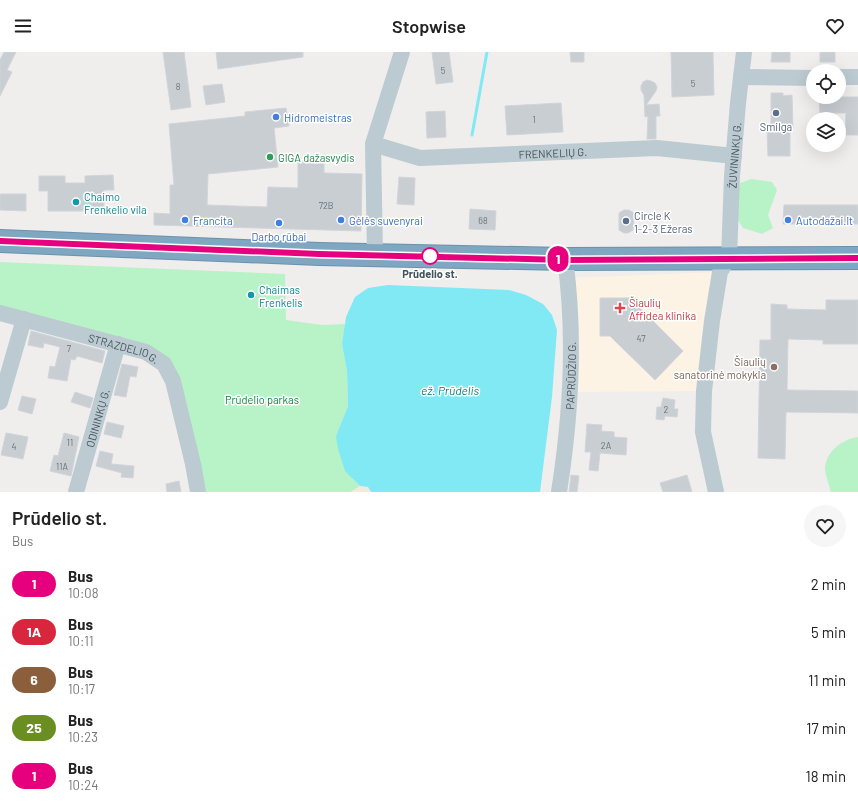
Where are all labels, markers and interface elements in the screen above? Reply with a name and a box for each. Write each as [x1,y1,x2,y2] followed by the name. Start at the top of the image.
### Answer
[12,15,34,37] icon: menu
[392,15,466,37] text: Stopwise
[824,15,846,37] icon: heart
[806,64,846,152] map controls
[806,64,846,104] button: locate
[441,65,446,76] house number: 5
[691,78,696,89] house number: 5
[176,81,181,92] house number: 8
[771,108,781,118] marker: Smilga
[284,111,352,124] place label: Hidromeistras
[271,112,281,122] marker: Hidromeistras
[806,112,846,152] button: layers
[532,114,536,125] house number: 1
[760,120,792,133] place label: Smilga
[725,122,743,188] street label: ŽUVININKŲ G.
[518,144,587,160] street label: FRENKELIŲ G.
[278,151,355,164] place label: GIGA dažasvydis
[265,152,275,162] marker: GIGA dažasvydis
[84,190,147,216] place label: Chaimo Frenkelio vila
[71,197,81,207] marker: Chaimo Frenkelio vila
[319,200,333,211] house number: 72B
[634,209,693,235] place label: Circle K 1-2-3 Ežeras
[193,214,233,227] place label: Francita
[349,214,423,227] place label: Gėlės suvenyrai
[796,214,853,227] place label: Autodažai.lt
[180,215,190,225] marker: Francita
[336,215,346,225] marker: Gėlės suvenyrai
[478,215,488,226] house number: 68
[783,215,793,225] marker: Autodažai.lt
[621,216,631,226] marker: Circle K 1-2-3 Ežeras
[274,218,284,228] marker: Darbo rūbai
[252,230,307,243] place label: Darbo rūbai
[545,246,571,272] line badge: 1
[421,247,439,265] marker: Prūdelio st.
[556,250,560,267] text: 1
[402,267,458,280] place label: Prūdelio st.
[259,283,303,309] place label: Chaimas Frenkelis
[246,290,256,300] marker: Chaimas Frenkelis
[629,296,696,322] place label: Šiaulių Affidea klinika
[614,302,626,314] marker: Šiaulių Affidea klinika
[87,330,162,366] street label: STRAZDELIO G.
[637,333,646,344] house number: 47
[562,342,578,410] street label: PAPRŪDŽIO G.
[67,343,72,354] house number: 7
[674,355,766,381] place label: Šiaulių sanatorinė mokykla
[769,362,779,372] marker: Šiaulių sanatorinė mokykla
[421,383,479,397] water label: ež. Prūdelis
[83,387,111,449] street label: ODININKŲ G.
[225,393,299,406] park label: Prūdelio parkas
[664,404,669,415] house number: 2
[67,437,73,448] house number: 11
[601,440,612,451] house number: 2A
[12,441,17,452] house number: 4
[56,461,68,472] house number: 11A
[804,505,846,547] button: heart
[12,506,107,529] text: Prūdelio st.
[12,533,33,549] text: Bus
[68,567,93,585] text: Bus
[32,575,36,592] text: 1
[811,575,846,593] text: 2 min
[68,585,98,601] text: 10:08
[68,615,93,633] text: Bus
[27,623,41,640] text: 1A
[811,623,846,641] text: 5 min
[68,633,93,649] text: 10:11
[68,663,93,681] text: Bus
[30,671,38,688] text: 6
[808,671,846,689] text: 11 min
[68,681,95,697] text: 10:17
[68,711,93,729] text: Bus
[26,719,42,736] text: 25
[806,719,846,737] text: 17 min
[68,729,98,745] text: 10:23
[68,759,93,777] text: Bus
[32,767,36,784] text: 1
[806,767,846,785] text: 18 min
[68,777,98,793] text: 10:24

